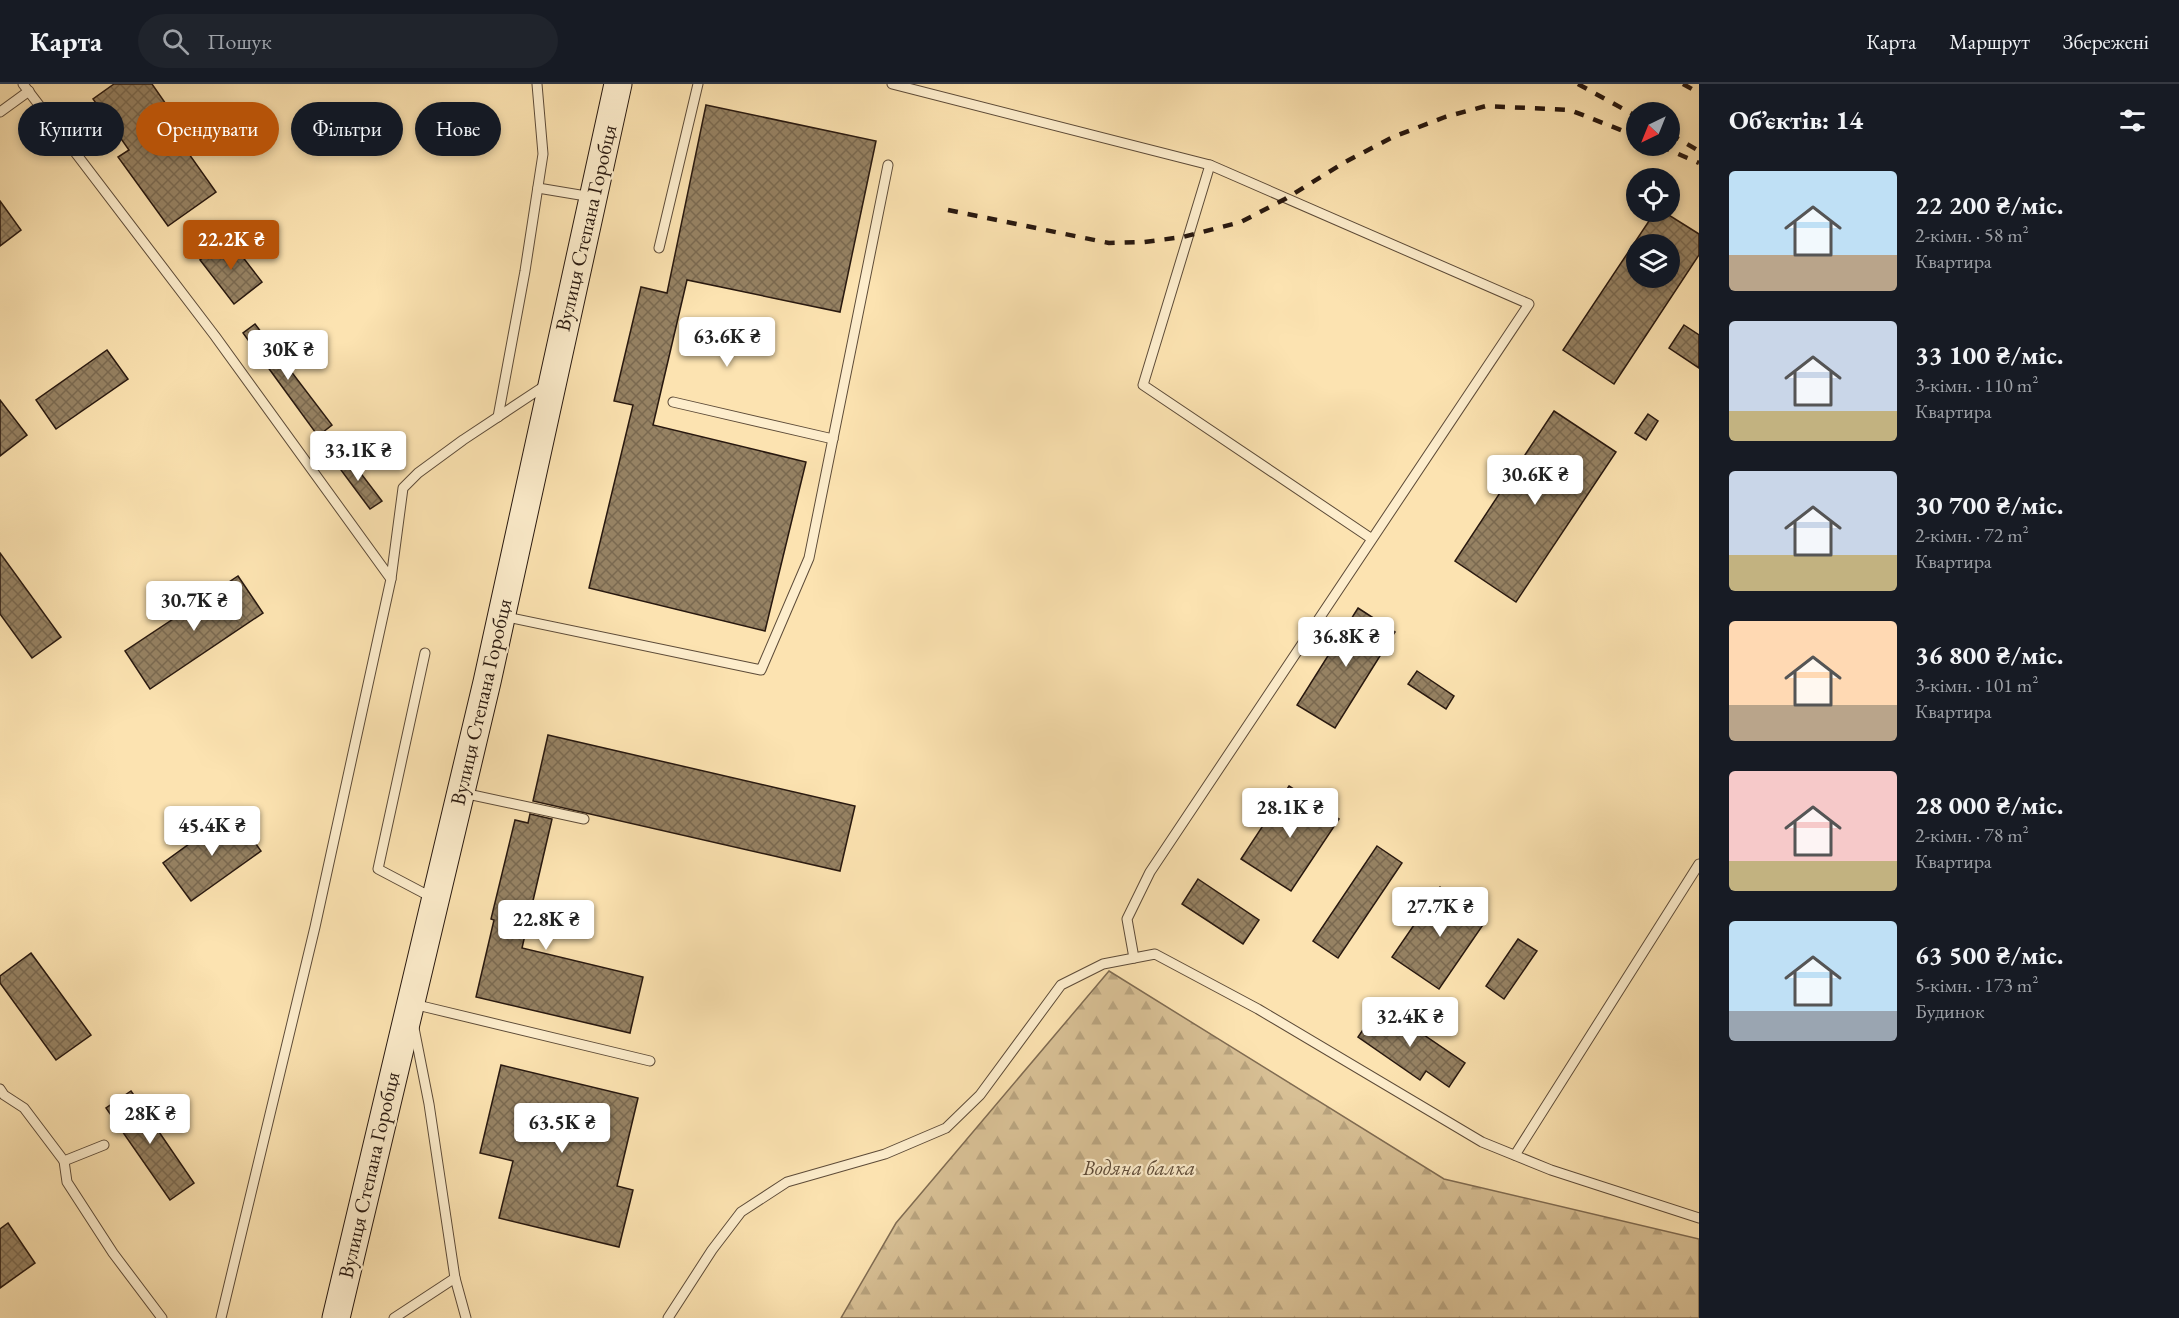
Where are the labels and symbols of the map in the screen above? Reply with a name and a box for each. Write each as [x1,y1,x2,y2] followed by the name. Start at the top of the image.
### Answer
[1626,102,1680,156] north arrow
[549,122,622,334] street label: Вулиця Степана Горобця
[176,220,286,271] pin: 22.2K ₴
[672,317,782,368] pin: 63.6K ₴
[246,330,330,381] pin: 30K ₴
[303,431,413,482] pin: 33.1K ₴
[1480,455,1590,506] pin: 30.6K ₴
[139,581,249,632] pin: 30.7K ₴
[444,596,517,808] street label: Вулиця Степана Горобця
[1291,617,1401,668] pin: 36.8K ₴
[1235,788,1345,839] pin: 28.1K ₴
[157,806,267,857] pin: 45.4K ₴
[1385,887,1495,938] pin: 27.7K ₴
[491,900,601,951] pin: 22.8K ₴
[1355,997,1465,1048] pin: 32.4K ₴
[332,1069,405,1281] street label: Вулиця Степана Горобця
[108,1094,192,1145] pin: 28K ₴
[507,1103,617,1154] pin: 63.5K ₴
[1082,1154,1195,1181] park label: Водяна балка

